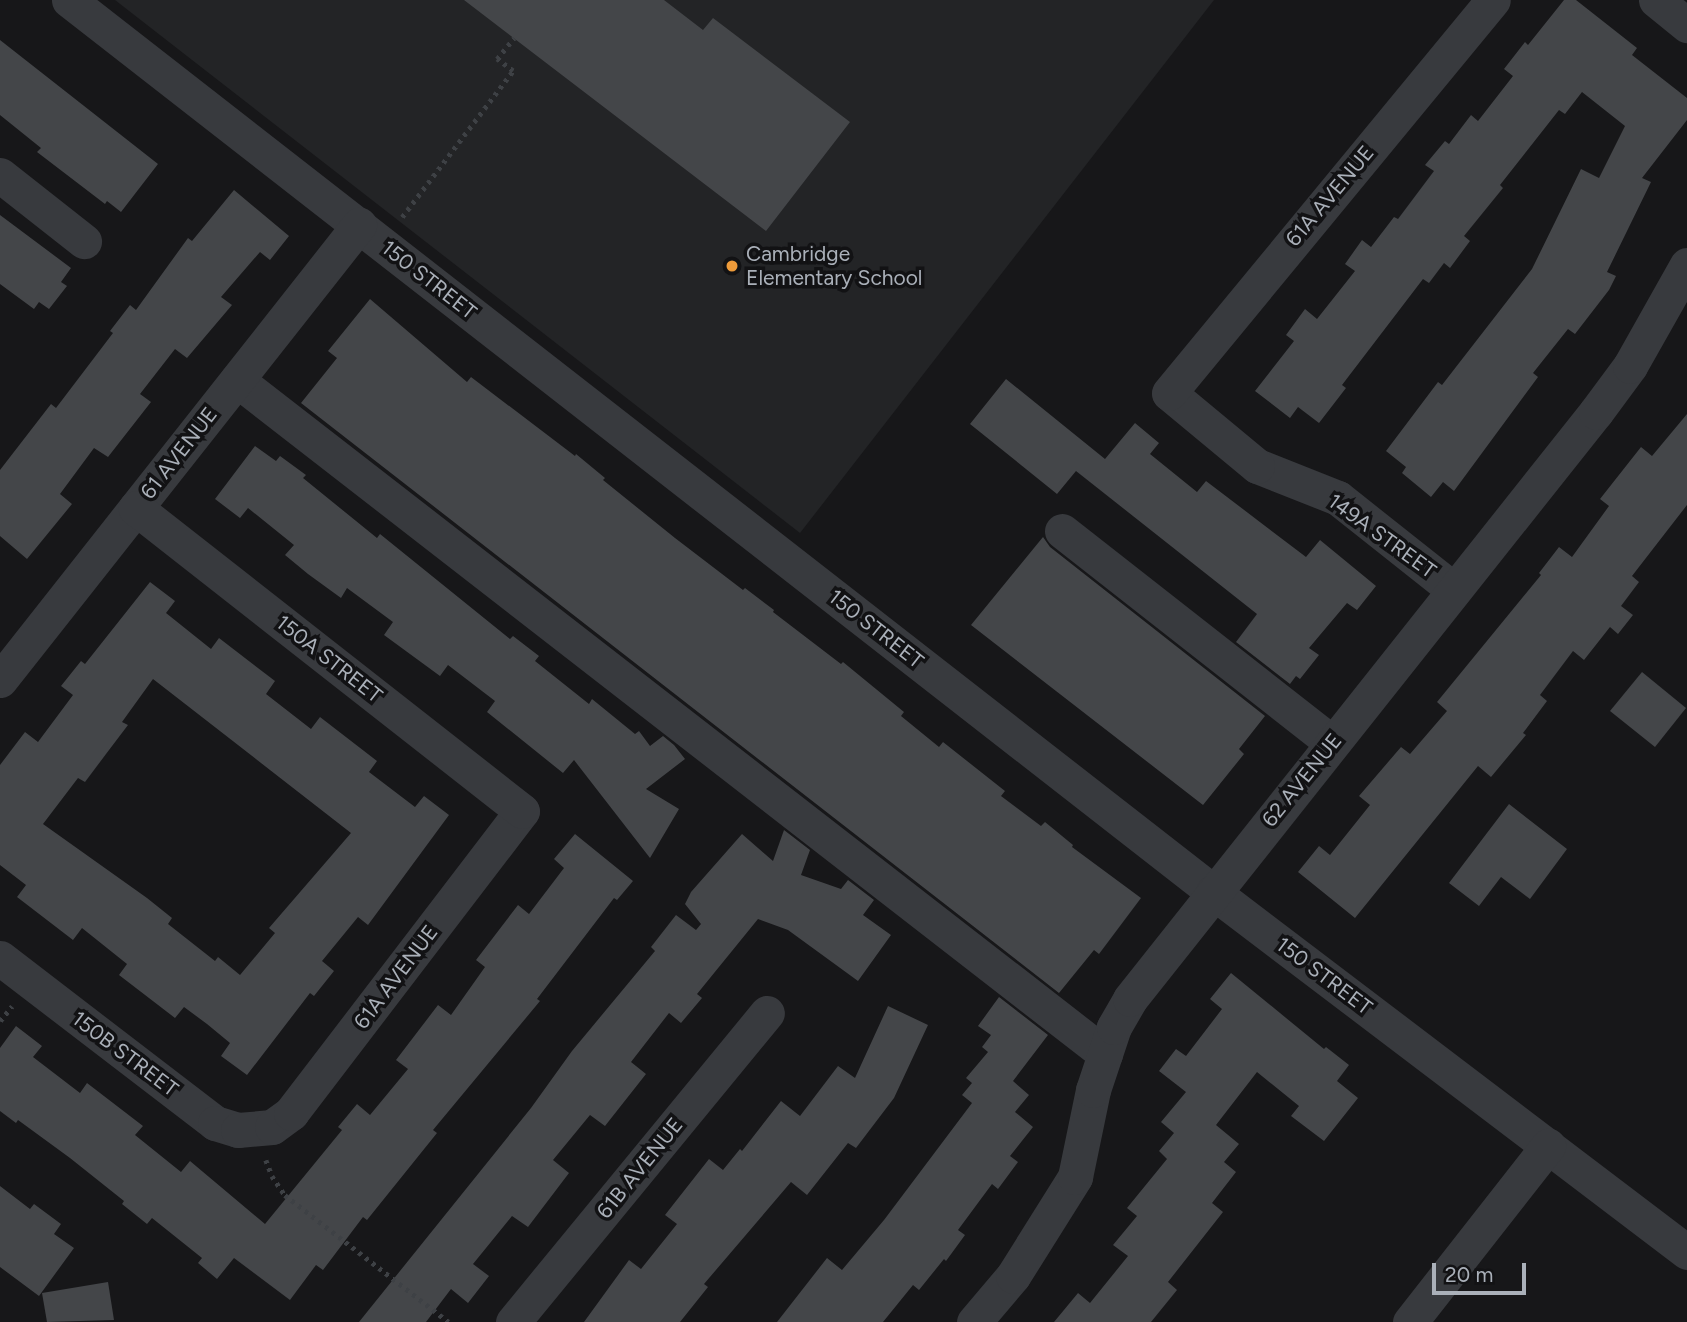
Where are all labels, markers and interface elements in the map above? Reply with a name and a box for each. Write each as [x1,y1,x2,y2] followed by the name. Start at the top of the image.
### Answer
[1281,140,1379,252] street label: 61A AVENUE
[377,235,481,325] street label: 150 STREET
[746,241,922,291] place label: Cambridge Elementary School
[724,258,740,274] marker: Cambridge Elementary School
[135,402,223,504] street label: 61 AVENUE
[1323,488,1441,584] street label: 149A STREET
[824,584,928,674] street label: 150 STREET
[271,610,387,708] street label: 150A STREET
[1257,728,1347,832] street label: 62 AVENUE
[349,920,443,1034] street label: 61A AVENUE
[1271,932,1377,1020] street label: 150 STREET
[67,1006,183,1102] street label: 150B STREET
[592,1113,688,1223] street label: 61B AVENUE
[1435,1248,1530,1292] scale bar
[1445,1262,1493,1287] text: 20 m

